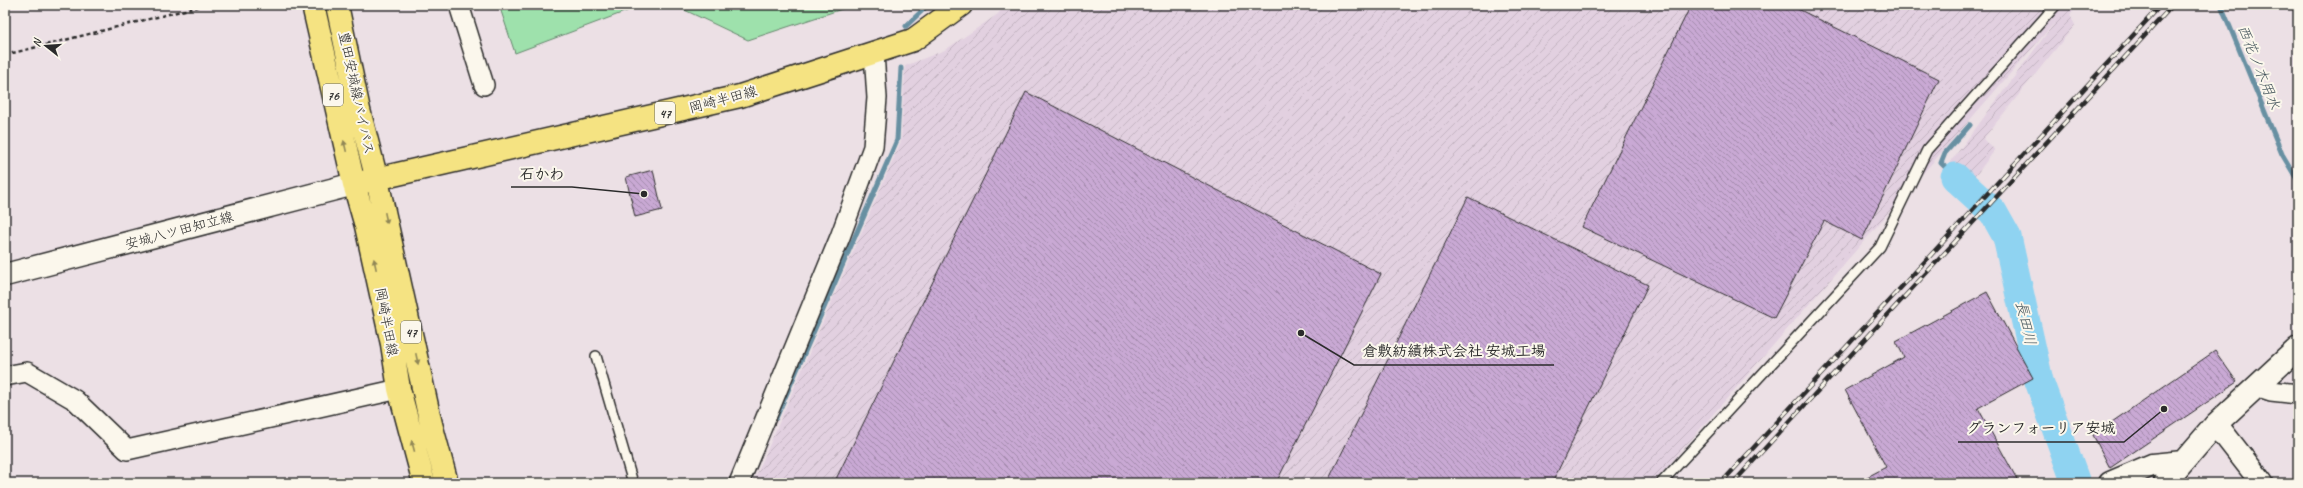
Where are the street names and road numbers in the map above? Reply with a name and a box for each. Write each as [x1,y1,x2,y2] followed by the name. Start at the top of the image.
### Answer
[335,30,378,156] street label: 豊田安城線バイパス
[687,82,759,117] street label: 岡崎半田線
[323,84,343,106] road number: 76
[655,102,675,124] road number: 47
[123,208,235,253] street label: 安城八ツ田知立線
[371,286,402,358] street label: 岡崎半田線
[401,321,421,343] road number: 47

